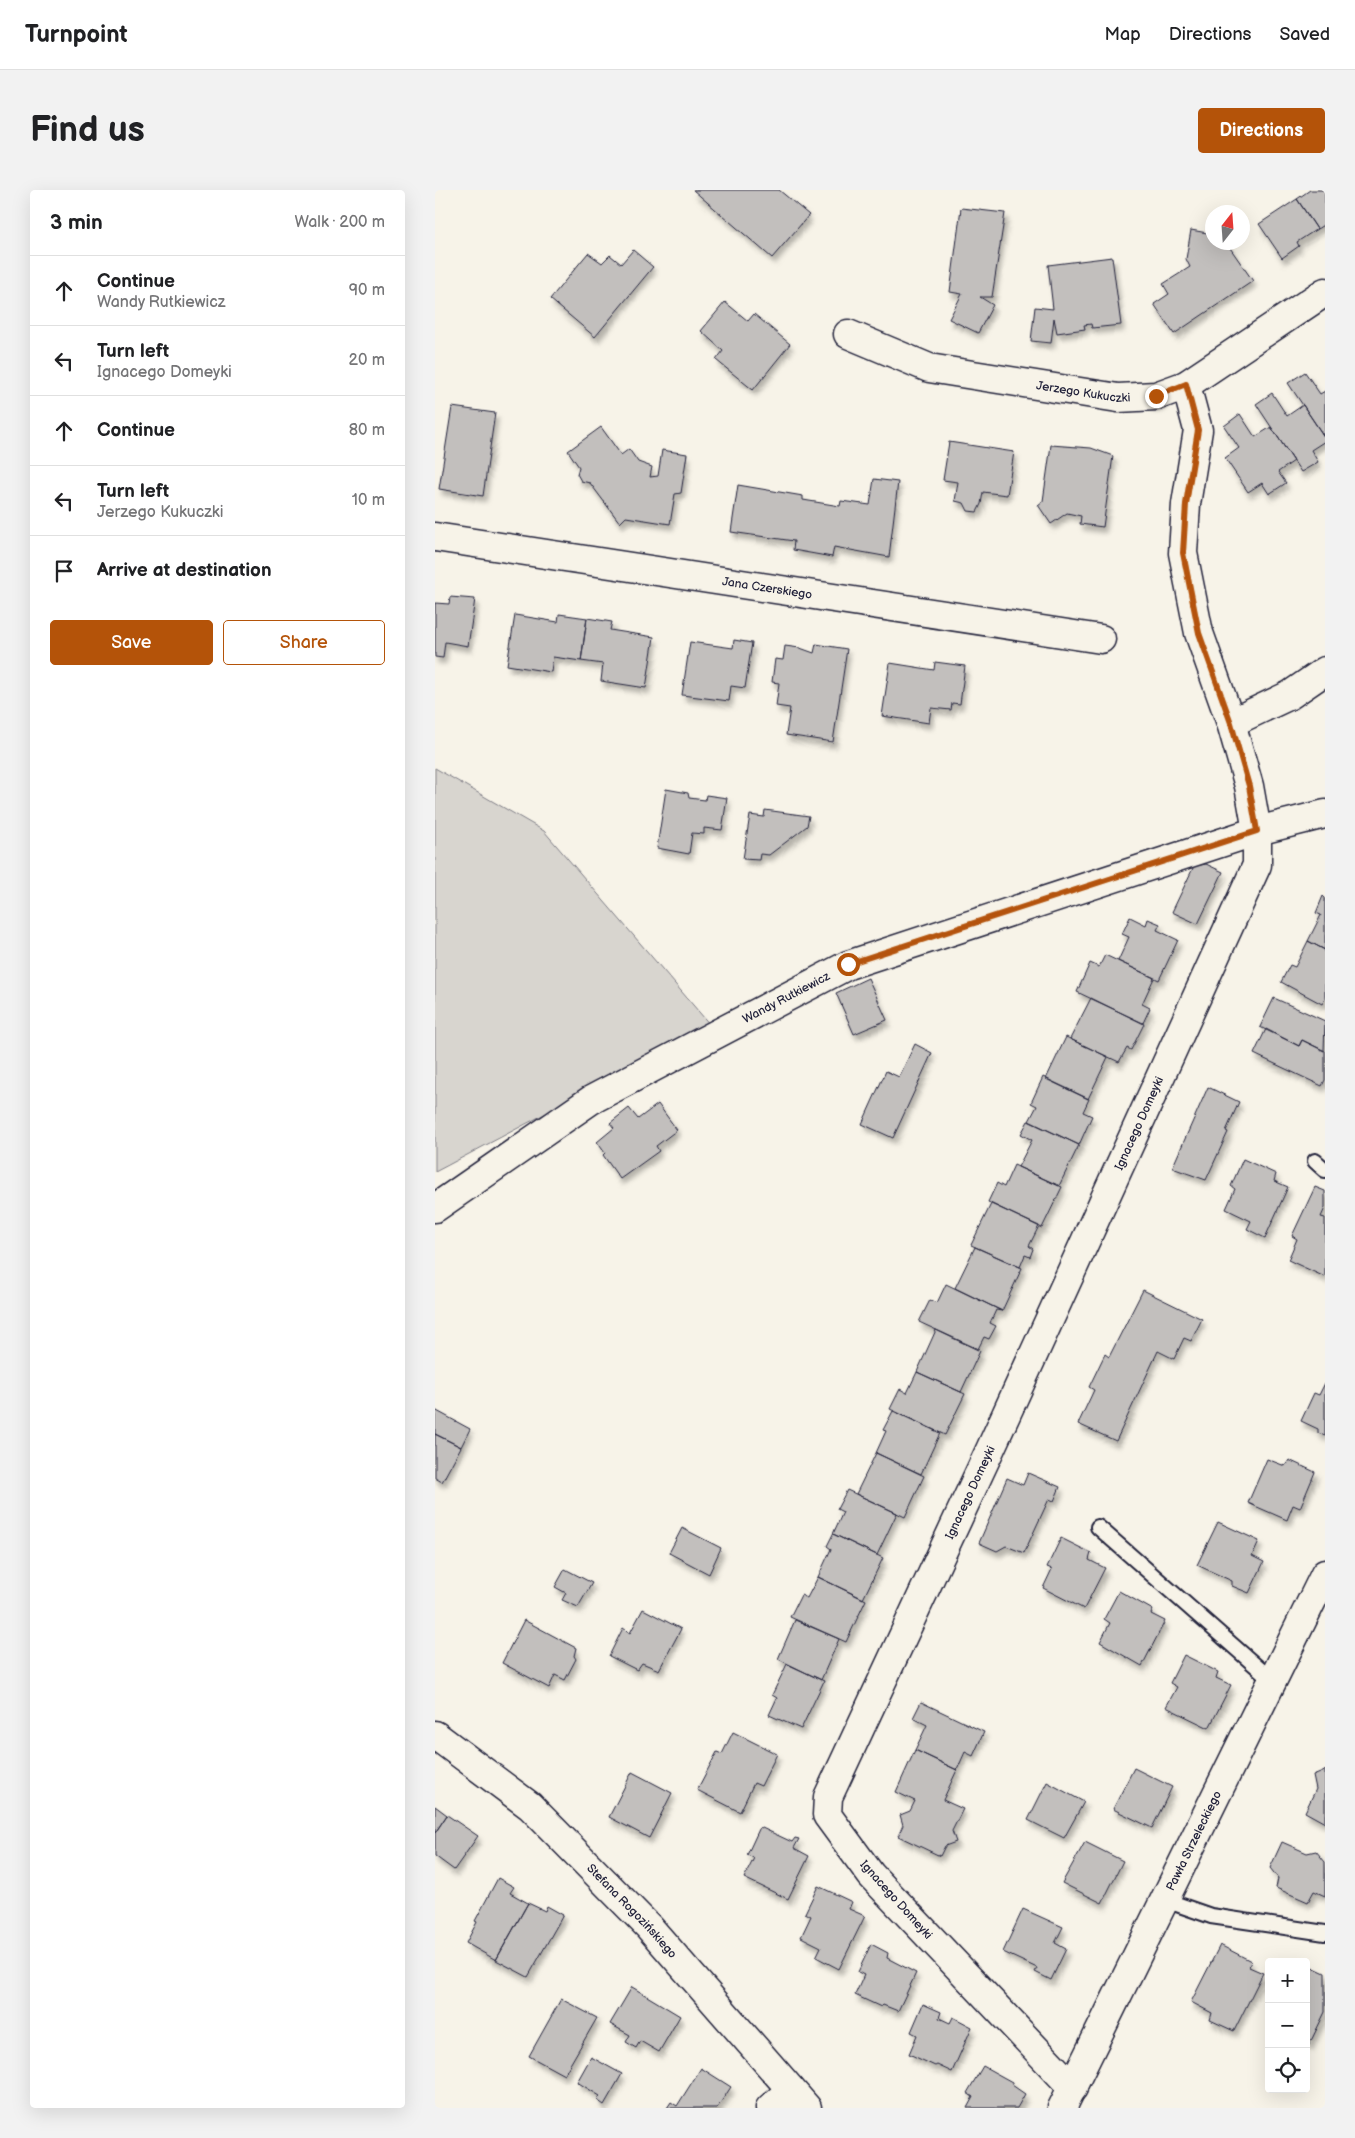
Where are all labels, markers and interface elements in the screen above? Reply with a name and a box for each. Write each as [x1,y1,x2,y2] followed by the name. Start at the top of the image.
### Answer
[25,20,128,49] text: Turnpoint
[1105,24,1141,45] text: Map
[1169,24,1251,45] text: Directions
[1279,24,1330,45] text: Saved
[1198,108,1325,153] button: Directions
[30,109,145,152] text: Find us
[1205,205,1250,250] north arrow
[50,210,103,235] text: 3 min
[295,213,385,232] text: Walk · 200 m
[97,270,175,293] text: Continue
[50,277,78,305] icon: ahead
[349,281,385,300] text: 90 m
[97,293,225,312] text: Wandy Rutkiewicz
[97,340,169,363] text: Turn left
[50,347,78,375] icon: left
[349,351,385,370] text: 20 m
[97,363,232,382] text: Ignacego Domeyki
[1035,378,1131,406] street label: Jerzego Kukuczki
[1145,385,1168,408] route end
[50,417,78,445] icon: ahead
[97,419,175,442] text: Continue
[349,421,385,440] text: 80 m
[97,480,169,503] text: Turn left
[50,487,78,515] icon: left
[352,491,385,510] text: 10 m
[97,503,223,522] text: Jerzego Kukuczki
[50,557,78,585] icon: arrive
[97,559,272,582] text: Arrive at destination
[721,574,813,602] street label: Jana Czerskiego
[50,620,213,665] button: Save
[223,620,385,665] button: Share
[837,953,860,976] route start
[740,968,832,1027] street label: Wandy Rutkiewicz
[1111,1074,1167,1173] street label: Ignacego Domeyki
[942,1443,998,1542] street label: Ignacego Domeyki
[1163,1788,1225,1893] street label: Pawła Strzeleckiego
[857,1857,936,1943] street label: Ignacego Domeyki
[584,1861,680,1961] street label: Stefana Rogozińskiego
[1265,1958,1310,2093] map controls
[1265,1958,1310,2003] button: +
[1265,2003,1310,2048] button: −
[1265,2048,1310,2093] button: locate

